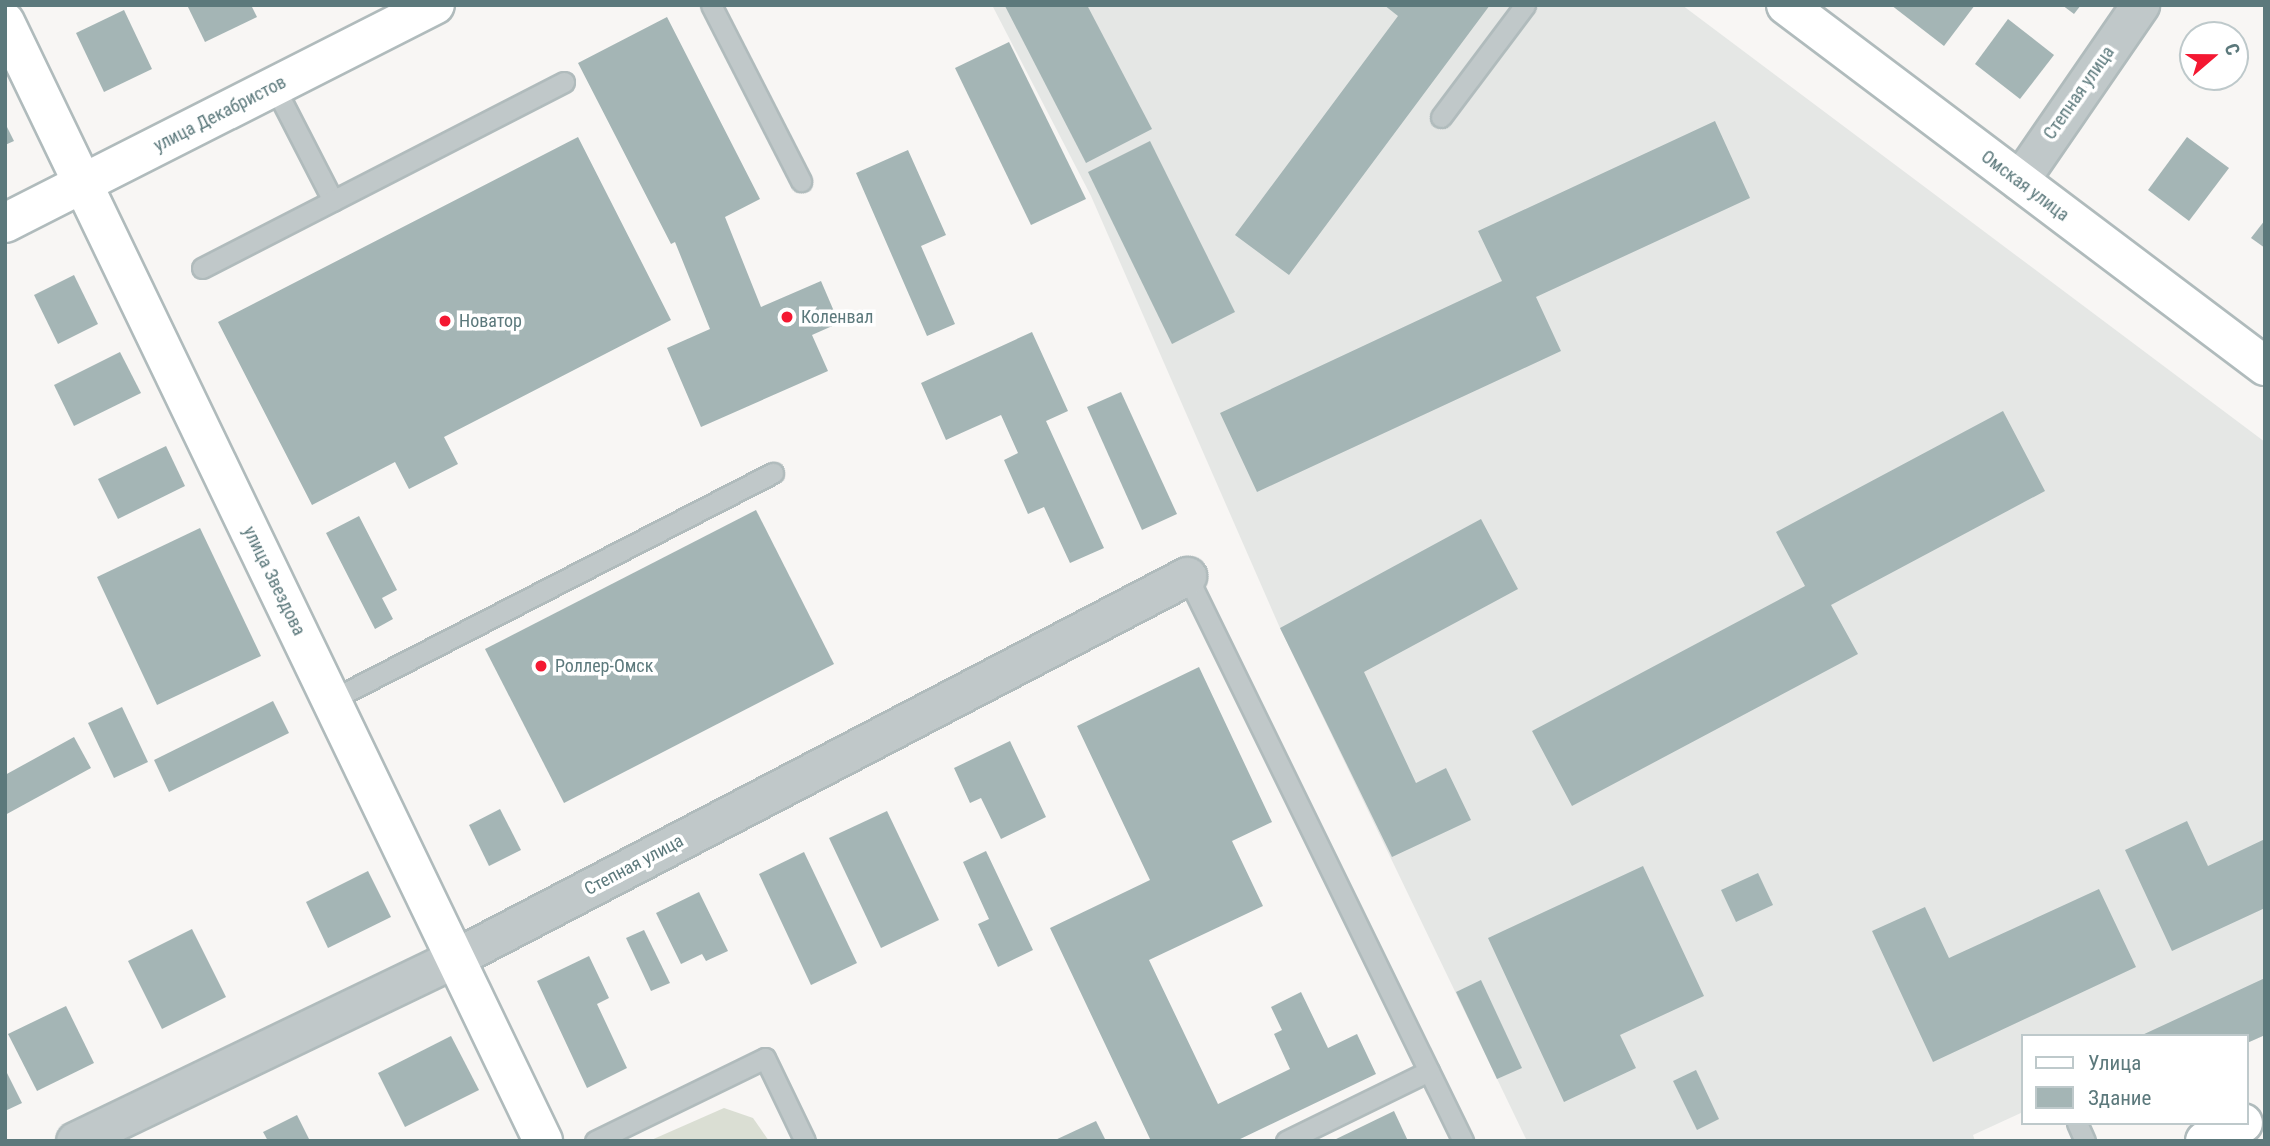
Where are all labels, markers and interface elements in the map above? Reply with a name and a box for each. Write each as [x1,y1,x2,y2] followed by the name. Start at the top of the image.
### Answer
[2179,21,2249,91] north arrow
[2220,40,2245,58] text: С
[2039,42,2119,144] street label: Степная улица
[150,71,290,157] street label: улица Декабристов
[1977,146,2073,226] street label: Омская улица
[801,306,873,328] place label: Коленвал
[779,309,795,325] marker: Коленвал
[459,310,522,332] place label: Новатор
[437,313,453,329] marker: Новатор
[238,523,310,639] street label: улица Звездова
[555,655,653,677] place label: Роллер-Омск
[533,658,549,674] marker: Роллер-Омск
[581,830,687,900] street label: Степная улица
[2022,1034,2249,1125] legend
[2088,1051,2141,1075] text: Улица
[2088,1086,2151,1110] text: Здание

